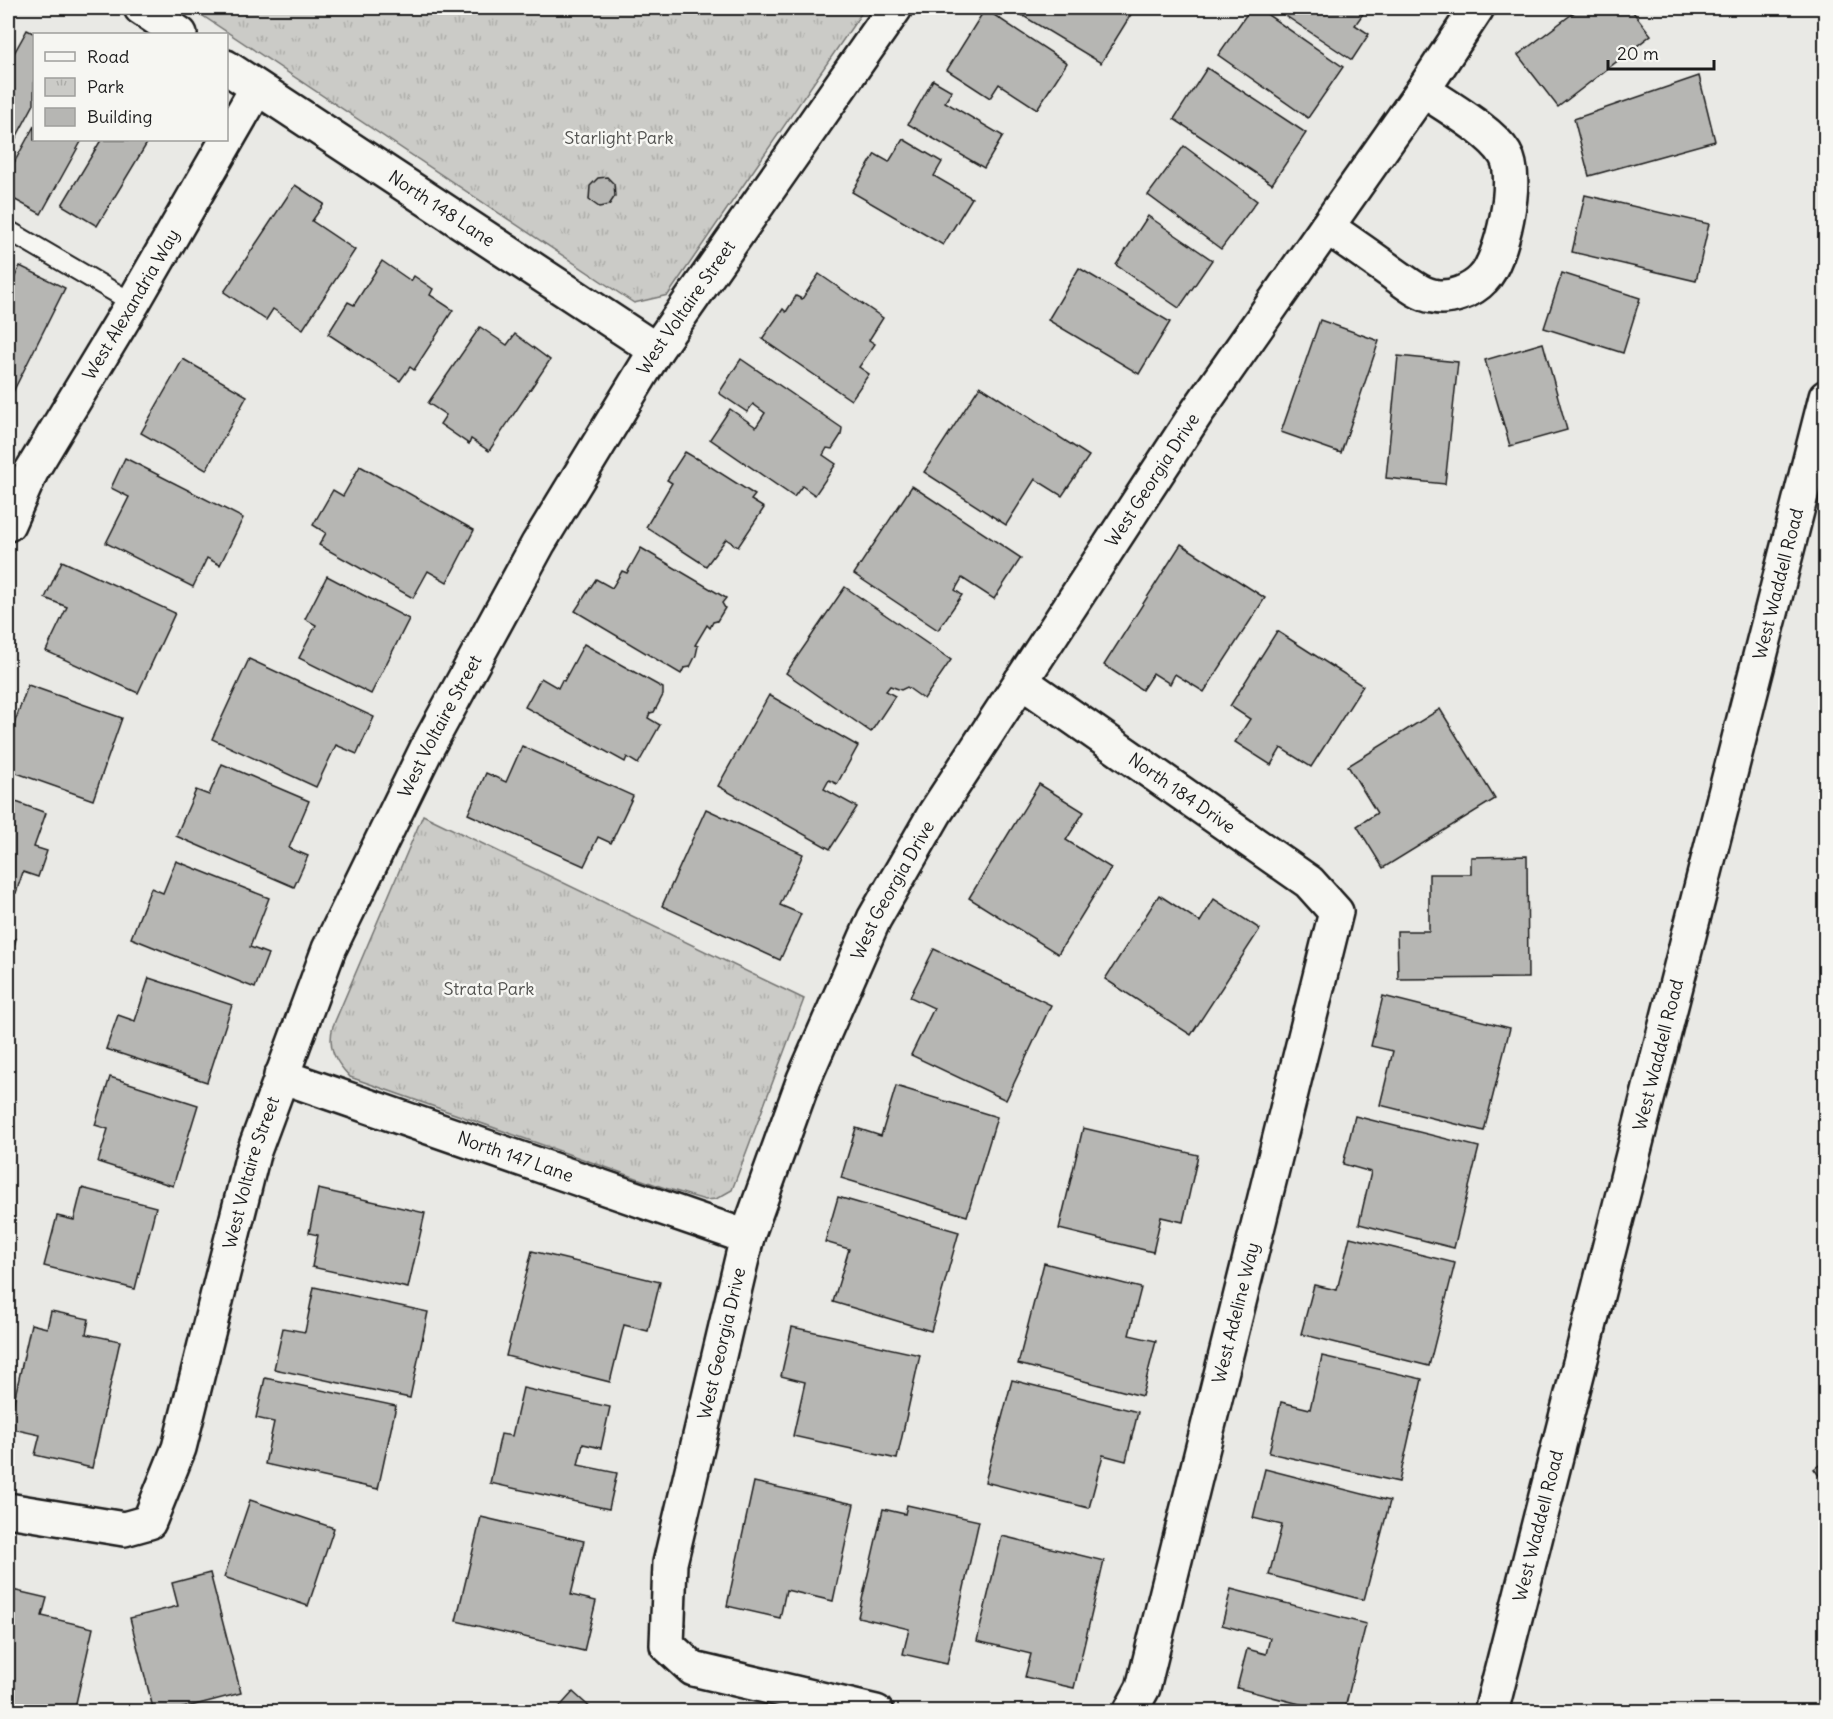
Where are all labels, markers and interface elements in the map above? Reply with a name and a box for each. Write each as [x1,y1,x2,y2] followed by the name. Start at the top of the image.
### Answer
[33,33,228,141] legend
[1608,33,1714,71] scale bar
[1617,42,1659,65] text: 20 m
[87,45,130,68] text: Road
[87,75,124,98] text: Park
[87,105,152,128] text: Building
[564,126,674,149] park label: Starlight Park
[384,165,499,252] street label: North 148 Lane
[77,225,184,384] street label: West Alexandria Way
[632,236,740,379] street label: West Voltaire Street
[1100,409,1204,551] street label: West Georgia Drive
[1748,505,1808,662] street label: West Waddell Road
[393,651,486,801] street label: West Voltaire Street
[1124,747,1240,838] street label: North 184 Drive
[846,816,939,963] street label: West Georgia Drive
[1628,976,1688,1133] street label: West Waddell Road
[443,977,535,1000] park label: Strata Park
[218,1093,284,1251] street label: West Voltaire Street
[455,1126,577,1187] street label: North 147 Lane
[1207,1240,1264,1386] street label: West Adeline Way
[692,1265,750,1422] street label: West Georgia Drive
[1508,1447,1568,1604] street label: West Waddell Road

